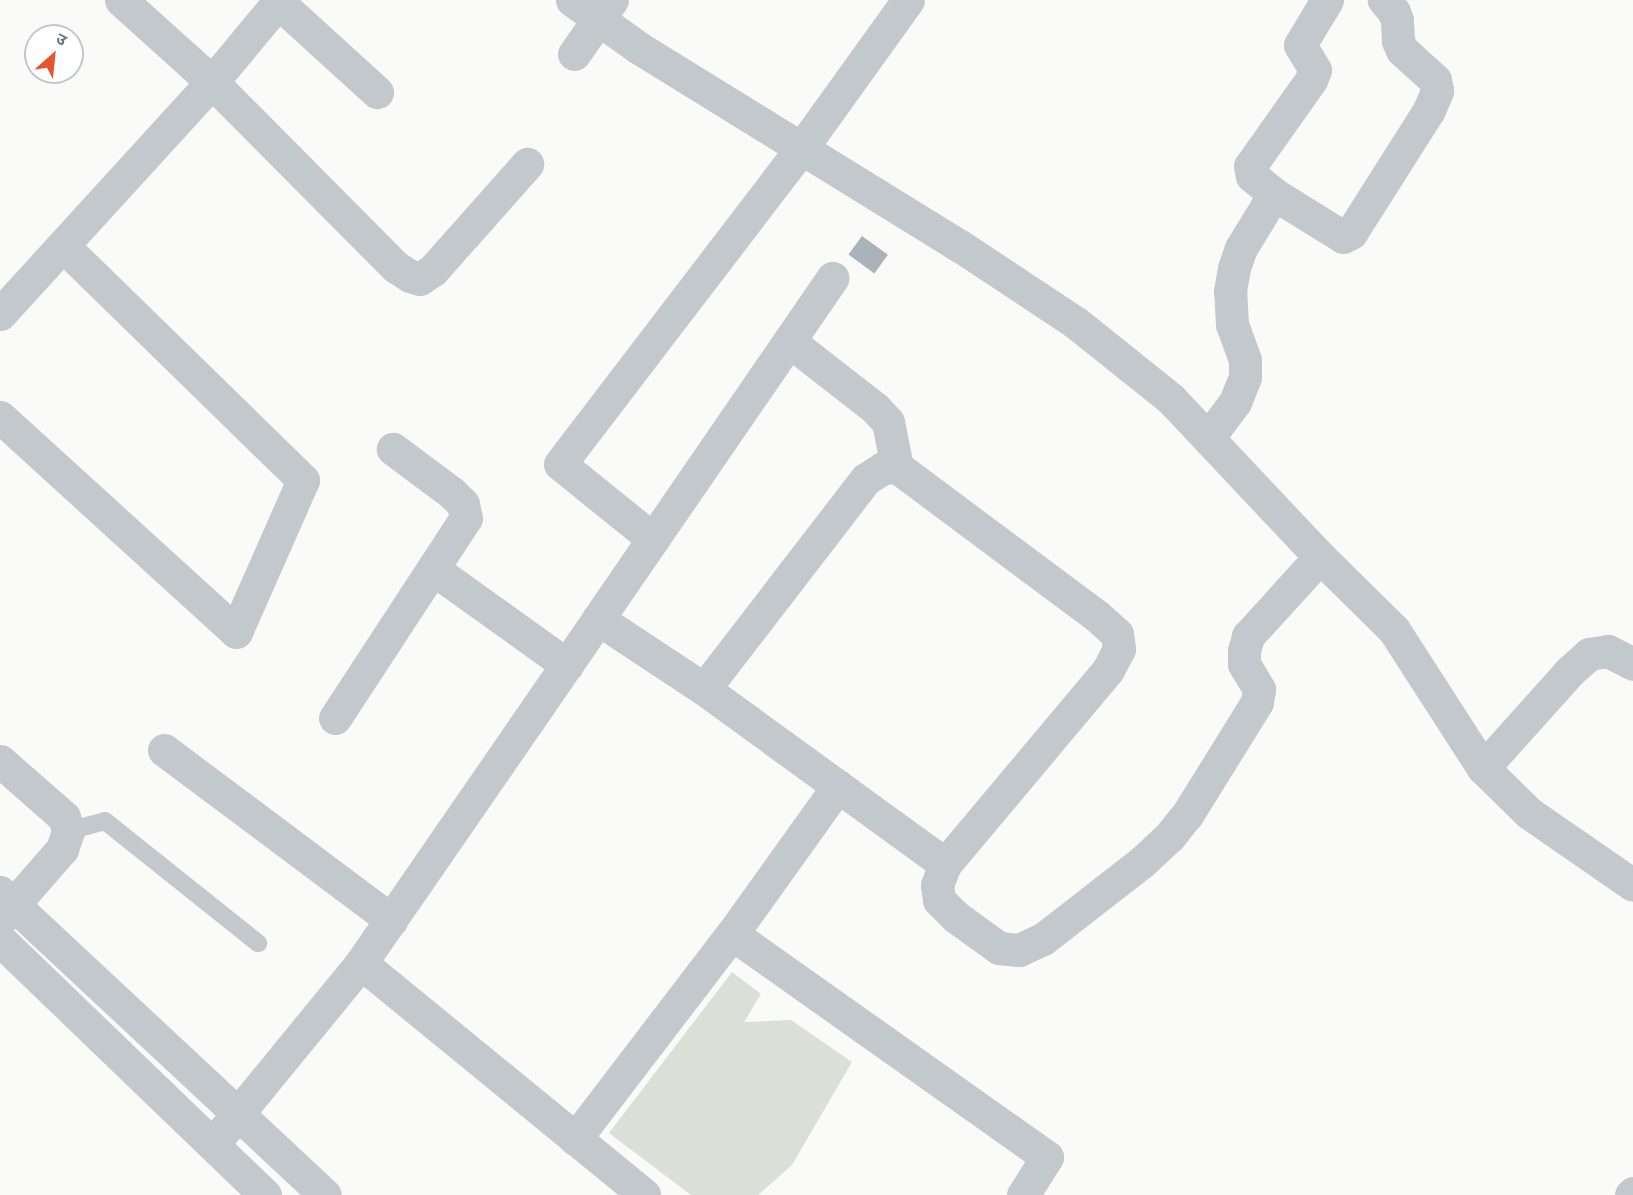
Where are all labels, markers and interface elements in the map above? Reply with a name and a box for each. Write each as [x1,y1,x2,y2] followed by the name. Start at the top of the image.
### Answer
[24,24,84,84] north arrow
[53,29,70,50] text: उ

